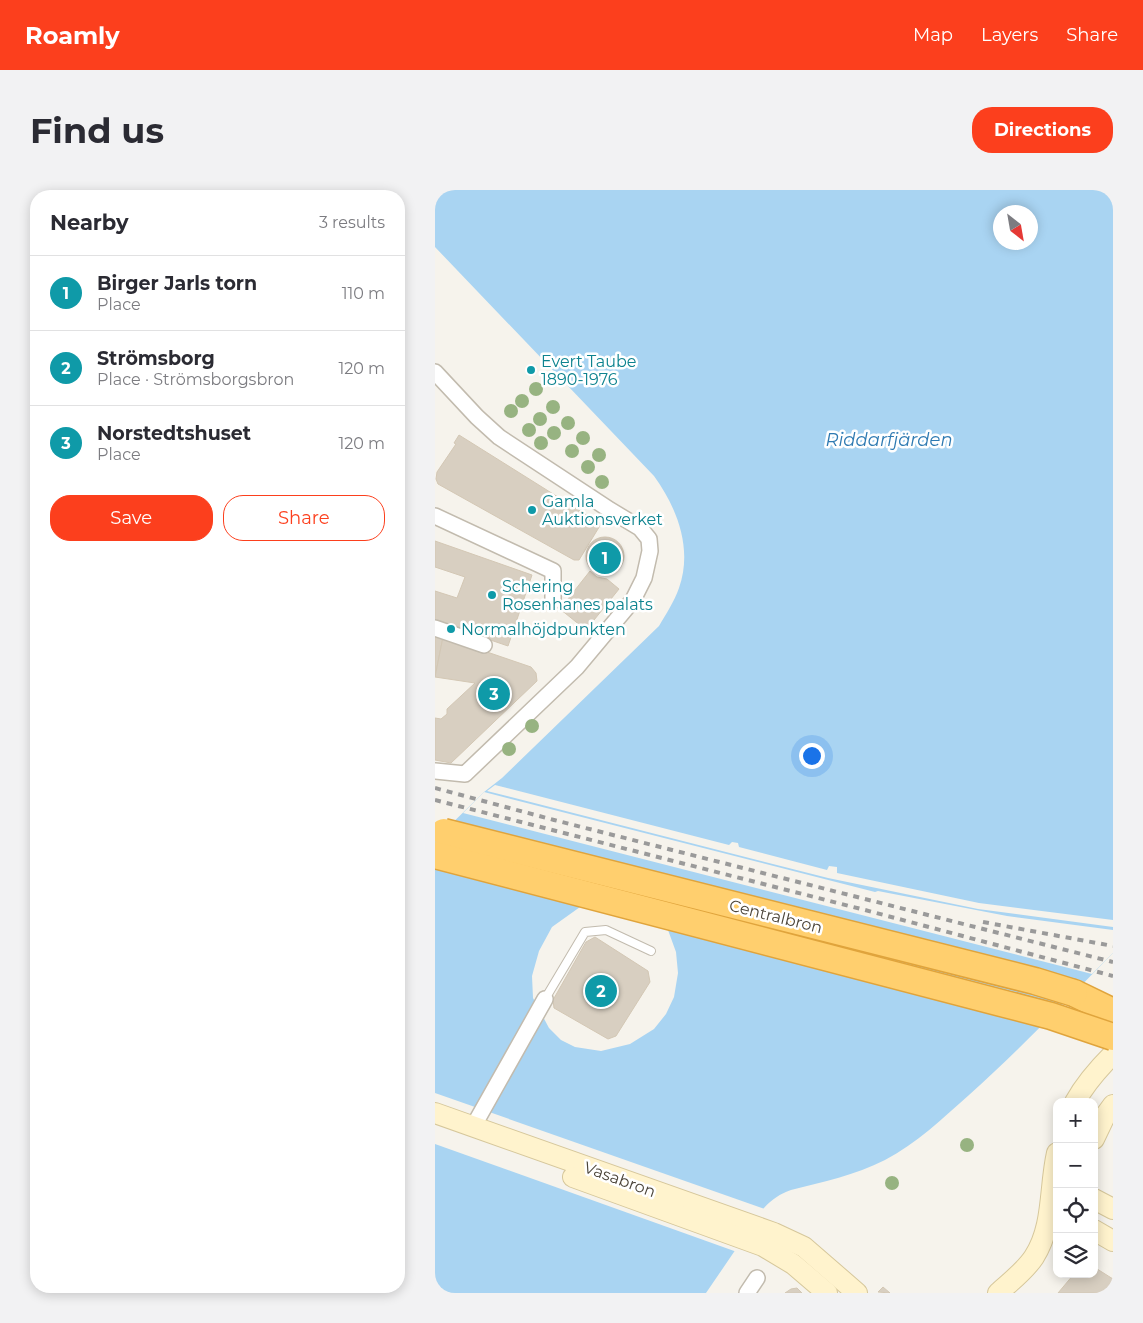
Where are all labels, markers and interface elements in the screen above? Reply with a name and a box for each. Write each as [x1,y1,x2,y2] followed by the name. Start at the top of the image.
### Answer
[25,21,120,50] text: Roamly
[913,24,953,46] text: Map
[981,24,1038,46] text: Layers
[1066,24,1118,46] text: Share
[972,107,1113,153] button: Directions
[30,109,164,152] text: Find us
[993,205,1038,250] north arrow
[50,210,129,235] text: Nearby
[319,213,385,232] text: 3 results
[97,272,257,295] text: Birger Jarls torn
[63,284,69,303] text: 1
[342,284,385,303] text: 110 m
[97,295,141,314] text: Place
[97,347,215,370] text: Strömsborg
[541,352,636,389] place label: Evert Taube 1890-1976
[61,359,71,378] text: 2
[338,359,385,378] text: 120 m
[525,364,537,376] marker: Evert Taube 1890-1976
[97,370,294,389] text: Place · Strömsborgsbron
[97,422,251,445] text: Norstedtshuset
[825,429,953,451] water label: Riddarfjärden
[61,434,71,453] text: 3
[338,434,385,453] text: 120 m
[97,445,141,464] text: Place
[542,492,663,529] place label: Gamla Auktionsverket
[50,495,213,541] button: Save
[223,495,385,541] button: Share
[526,504,538,516] marker: Gamla Auktionsverket
[589,539,621,577] pin: 1
[502,577,653,614] place label: Schering Rosenhanes palats
[486,589,498,601] marker: Schering Rosenhanes palats
[461,620,626,639] place label: Normalhöjdpunkten
[445,623,457,635] marker: Normalhöjdpunkten
[478,675,510,713] pin: 3
[799,743,825,769] your location
[727,896,824,937] street label: Centralbron
[585,972,617,1010] pin: 2
[1053,1098,1098,1278] map controls
[1053,1098,1098,1143] button: +
[1053,1143,1098,1188] button: −
[581,1158,658,1201] street label: Vasabron
[1053,1188,1098,1233] button: locate
[1053,1233,1098,1278] button: layers

